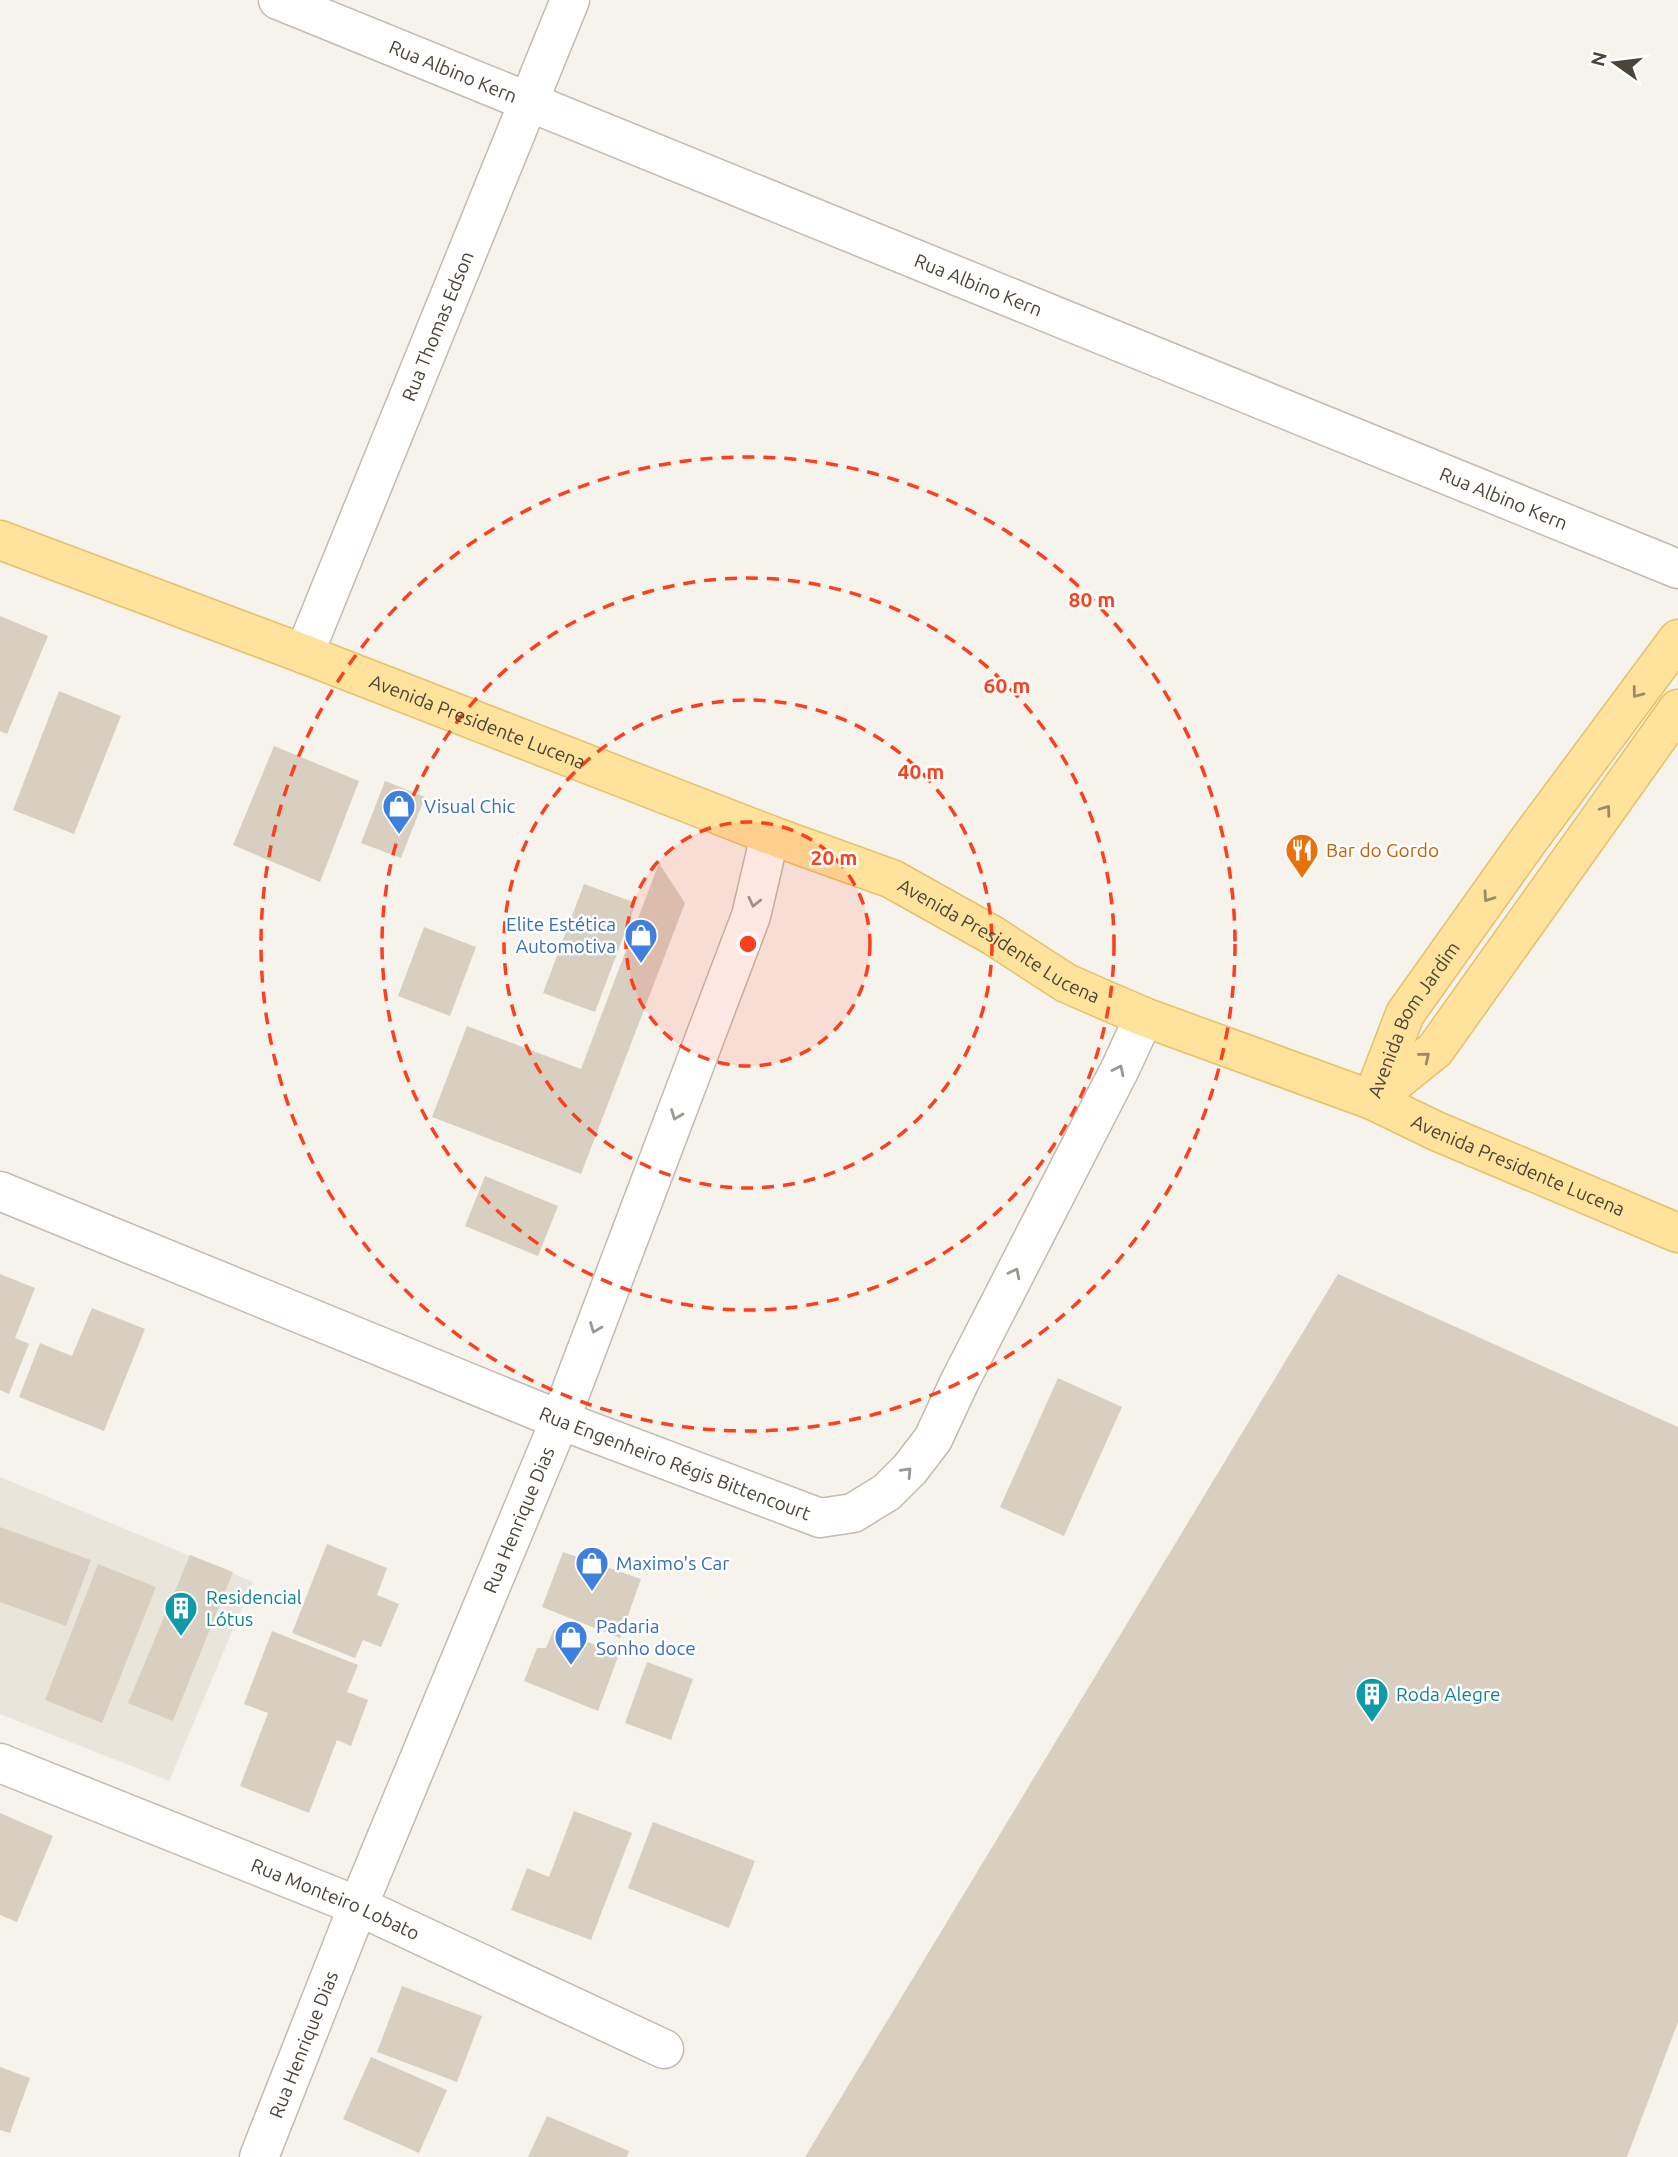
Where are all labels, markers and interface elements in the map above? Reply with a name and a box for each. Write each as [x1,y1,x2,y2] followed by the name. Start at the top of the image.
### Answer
[1580,28,1650,98] north arrow
[386,35,520,107] street label: Rua Albino Kern
[1586,49,1611,68] text: N
[397,248,478,404] street label: Rua Thomas Edson
[911,249,1046,320] street label: Rua Albino Kern
[1436,462,1571,534] street label: Rua Albino Kern
[1069,587,1115,611] text: 80 m
[367,670,589,773] street label: Avenida Presidente Lucena
[984,673,1030,697] text: 60 m
[1633,686,1646,698] one-way arrow
[898,759,944,783] text: 40 m
[380,787,418,836] shop icon: Visual Chic
[424,795,516,817] place label: Visual Chic
[1598,805,1610,818] one-way arrow
[1283,831,1321,880] restaurant icon: Bar do Gordo
[1326,839,1439,861] place label: Bar do Gordo
[811,845,857,869] text: 20 m
[894,874,1103,1007] street label: Avenida Presidente Lucena
[1484,889,1496,902] one-way arrow
[748,895,763,907] one-way arrow
[506,913,616,957] place label: Elite Estética Automotiva
[622,916,660,965] shop icon: Elite Estética Automotiva
[736,932,760,956] centre of rings
[1363,937,1464,1101] street label: Avenida Bom Jardim
[1418,1053,1430,1066] one-way arrow
[1110,1065,1124,1077] one-way arrow
[670,1108,684,1120] one-way arrow
[1408,1110,1628,1220] street label: Avenida Presidente Lucena
[1007,1268,1021,1280] one-way arrow
[589,1321,603,1333] one-way arrow
[536,1402,814,1525] street label: Rua Engenheiro Régis Bittencourt
[478,1444,559,1596] street label: Rua Henrique Dias
[899,1467,911,1480] one-way arrow
[573,1544,611,1593] shop icon: Maximo's Car
[616,1552,729,1574] place label: Maximo's Car
[206,1586,302,1630] place label: Residencial Lótus
[162,1589,200,1638] building icon: Residencial Lótus
[596,1615,696,1659] place label: Padaria Sonho doce
[552,1618,590,1667] shop icon: Padaria Sonho doce
[1353,1675,1391,1724] building icon: Roda Alegre
[1396,1683,1501,1705] place label: Roda Alegre
[248,1854,423,1944] street label: Rua Monteiro Lobato
[265,1968,342,2121] street label: Rua Henrique Dias

